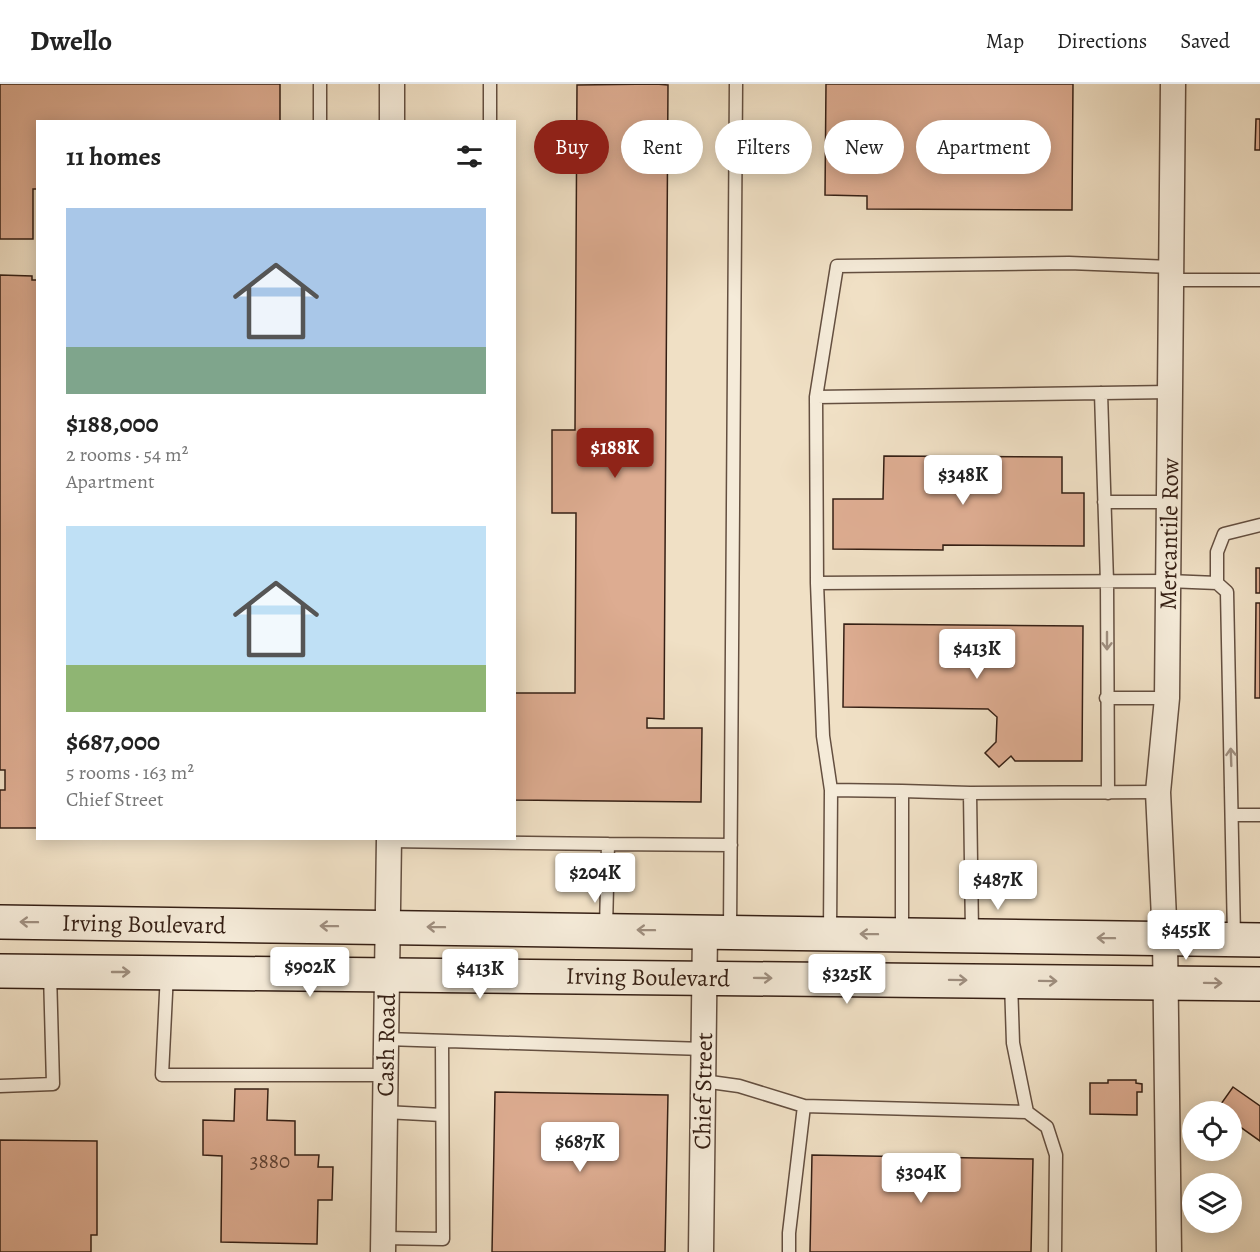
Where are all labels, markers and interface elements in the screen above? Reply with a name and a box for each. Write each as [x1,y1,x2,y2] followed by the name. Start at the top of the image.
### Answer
[30,22,112,60] text: Dwello
[986,27,1024,55] text: Map
[1057,27,1147,55] text: Directions
[1180,27,1230,55] text: Saved
[534,120,609,174] chip: Buy
[621,120,703,174] chip: Rent
[715,120,812,174] chip: Filters
[824,120,904,174] chip: New
[916,120,1051,174] chip: Apartment
[66,139,161,174] text: 11 homes
[453,140,486,173] icon: filters
[222,247,330,355] icon: home
[66,406,159,441] text: $188,000
[573,428,657,479] pin: $188K
[591,434,639,461] text: $188K
[66,441,188,468] text: 2 rooms · 54 m²
[921,455,1005,506] pin: $348K
[1152,458,1186,610] street label: Mercantile Row
[938,461,988,488] text: $348K
[66,468,155,495] text: Apartment
[222,565,330,673] icon: home
[935,629,1019,680] pin: $413K
[1101,630,1112,650] one-way arrow
[953,635,1001,662] text: $413K
[66,724,160,759] text: $687,000
[1226,747,1237,767] one-way arrow
[66,759,194,786] text: 5 rooms · 163 m²
[66,786,164,813] text: Chief Street
[553,853,637,904] pin: $204K
[569,859,621,886] text: $204K
[956,860,1040,911] pin: $487K
[973,866,1023,893] text: $487K
[62,907,227,941] street label: Irving Boulevard
[1144,910,1228,961] pin: $455K
[19,916,39,928] one-way arrow
[1162,916,1210,943] text: $455K
[319,920,339,932] one-way arrow
[426,921,446,933] one-way arrow
[637,924,657,936] one-way arrow
[860,929,880,940] one-way arrow
[1097,932,1117,944] one-way arrow
[268,947,352,998] pin: $902K
[438,949,522,1000] pin: $413K
[284,953,336,980] text: $902K
[805,954,889,1005] pin: $325K
[456,955,504,982] text: $413K
[566,960,731,994] street label: Irving Boulevard
[822,960,872,987] text: $325K
[111,966,131,978] one-way arrow
[752,973,772,984] one-way arrow
[947,975,967,986] one-way arrow
[1038,975,1058,987] one-way arrow
[1202,977,1222,989] one-way arrow
[369,993,403,1097] street label: Cash Road
[686,1032,720,1150] street label: Chief Street
[1182,1101,1242,1233] map controls
[1182,1101,1242,1161] button: locate
[538,1122,622,1173] pin: $687K
[555,1128,605,1155] text: $687K
[250,1147,290,1175] house number: 3880
[879,1153,963,1204] pin: $304K
[896,1159,946,1186] text: $304K
[1182,1173,1242,1233] button: layers

